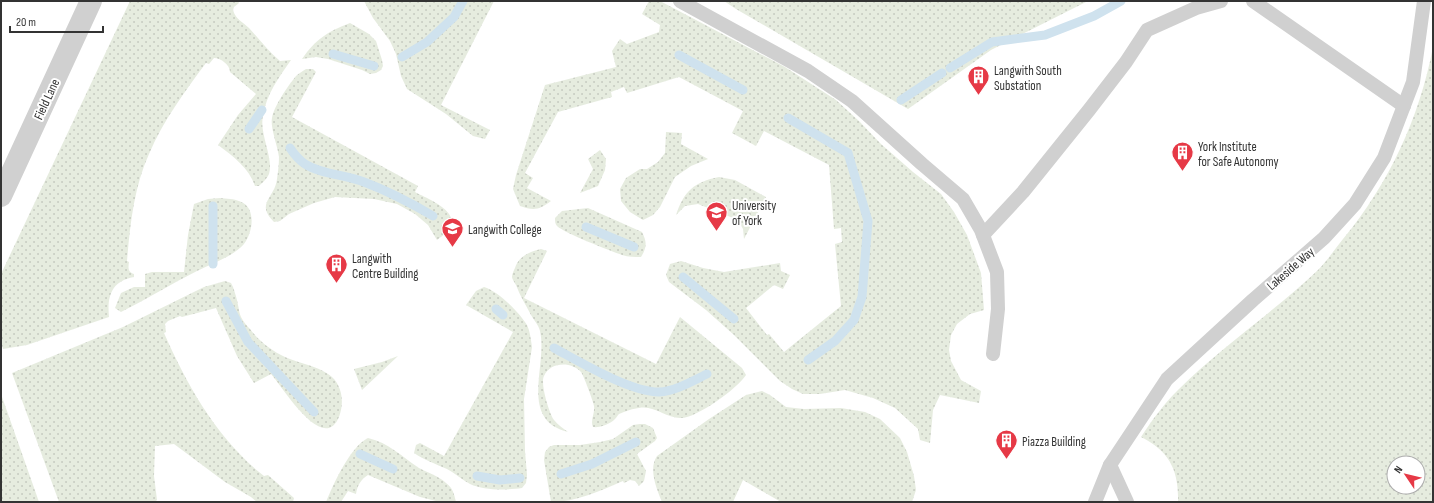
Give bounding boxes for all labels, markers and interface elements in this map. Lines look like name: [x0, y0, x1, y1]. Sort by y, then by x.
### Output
scale bar: [10, 8, 103, 34]
text: 20 m: [16, 15, 36, 30]
place label: Langwith South Substation: [994, 63, 1062, 94]
building icon: Langwith South Substation: [965, 64, 991, 97]
street label: Field Lane: [31, 76, 63, 122]
place label: York Institute for Safe Autonomy: [1198, 139, 1279, 170]
building icon: York Institute for Safe Autonomy: [1170, 140, 1196, 173]
place label: University of York: [732, 198, 776, 229]
school or university icon: University of York: [704, 199, 730, 232]
school or university icon: Langwith College: [439, 216, 465, 249]
place label: Langwith College: [468, 222, 542, 238]
street label: Lakeside Way: [1264, 244, 1318, 294]
place label: Langwith Centre Building: [352, 251, 419, 282]
building icon: Langwith Centre Building: [323, 252, 349, 285]
building icon: Piazza Building: [993, 428, 1019, 461]
place label: Piazza Building: [1022, 434, 1086, 450]
north arrow: [1386, 455, 1426, 495]
text: N: [1391, 463, 1405, 476]

